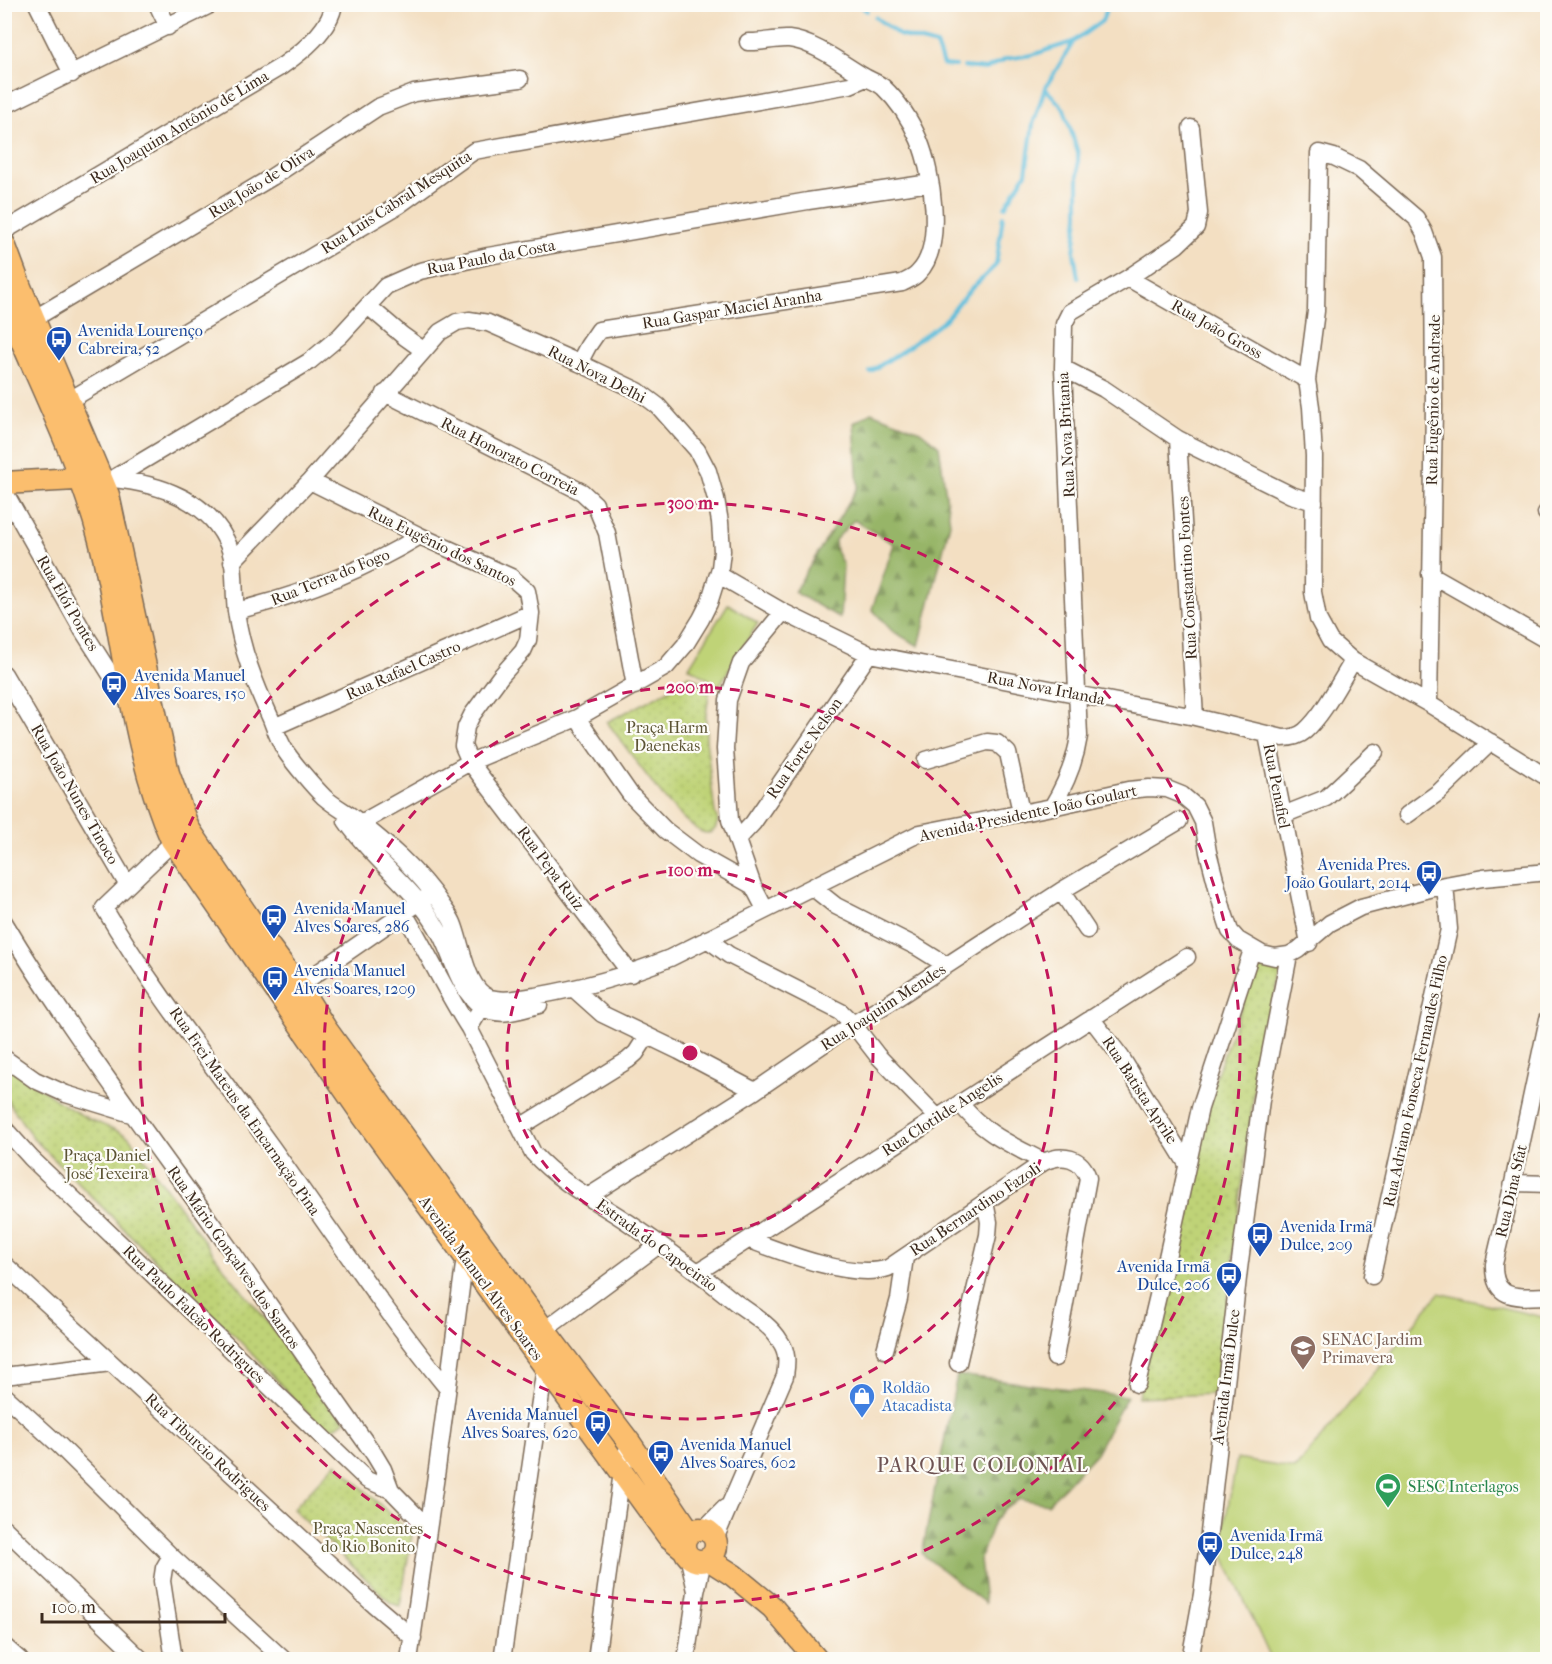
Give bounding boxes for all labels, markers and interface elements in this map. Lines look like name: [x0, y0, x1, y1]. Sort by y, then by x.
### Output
street label: Rua Joaquim Antônio de Lima: [86, 66, 272, 188]
street label: Rua João de Oliva: [205, 142, 318, 222]
street label: Rua Luis Cabral Mesquita: [317, 146, 475, 258]
street label: Rua Paulo da Costa: [425, 235, 557, 279]
street label: Rua Gaspar Maciel Aranha: [641, 285, 824, 333]
street label: Rua João Gross: [1168, 295, 1266, 363]
street label: Rua Eugênio de Andrade: [1422, 314, 1444, 486]
place label: Avenida Lourenço Cabreira, 52: [77, 321, 203, 358]
bus stop icon: Avenida Lourenço Cabreira, 52: [44, 324, 74, 362]
street label: Rua Nova Delhi: [545, 341, 650, 407]
street label: Rua Nova Britania: [1053, 371, 1079, 498]
street label: Rua Honorato Correia: [438, 413, 583, 499]
text: 300 m: [667, 493, 714, 514]
street label: Rua Constantino Fontes: [1173, 496, 1201, 660]
street label: Rua Eugênio dos Santos: [365, 502, 519, 590]
street label: Rua Terra do Fogo: [268, 544, 392, 610]
street label: Rua Elói Pontes: [33, 552, 103, 654]
street label: Rua Rafael Castro: [343, 636, 463, 704]
place label: Avenida Manuel Alves Soares, 150: [133, 666, 246, 703]
street label: Rua Nova Irlanda: [985, 667, 1107, 709]
bus stop icon: Avenida Manuel Alves Soares, 150: [99, 669, 129, 707]
text: 200 m: [666, 677, 715, 698]
street label: Rua Forte Nelson: [762, 693, 846, 802]
park label: Praça Harm Daenekas: [626, 718, 709, 755]
street label: Rua João Nunes Tinoco: [27, 720, 123, 868]
street label: Rua Penafiel: [1259, 742, 1295, 831]
street label: Avenida Presidente João Goulart: [916, 781, 1139, 846]
street label: Rua Pepa Ruiz: [513, 822, 589, 914]
place label: Avenida Pres. João Goulart, 2014: [1284, 855, 1411, 892]
bus stop icon: Avenida Pres. João Goulart, 2014: [1414, 858, 1444, 896]
text: 100 m: [667, 860, 714, 881]
place label: Avenida Manuel Alves Soares, 286: [293, 899, 410, 936]
bus stop icon: Avenida Manuel Alves Soares, 286: [259, 902, 289, 940]
street label: Rua Adriano Fonseca Fernandes Filho: [1379, 953, 1451, 1209]
street label: Rua Joaquim Mendes: [817, 959, 949, 1055]
place label: Avenida Manuel Alves Soares, 1209: [293, 961, 416, 998]
bus stop icon: Avenida Manuel Alves Soares, 1209: [260, 964, 290, 1002]
street label: Rua Frei Mateus da Encarnação Pina: [165, 1003, 325, 1219]
street label: Rua Batista Aprile: [1098, 1033, 1182, 1148]
centre of rings: [680, 1043, 700, 1063]
street label: Rua Clotilde Angelis: [878, 1068, 1006, 1160]
street label: Rua Dina Sfat: [1491, 1142, 1531, 1239]
park label: Praça Daniel José Texeira: [63, 1146, 151, 1183]
street label: Rua Bernardino Fazoli: [906, 1158, 1044, 1260]
street label: Rua Mário Gonçalves dos Santos: [163, 1162, 305, 1352]
street label: Avenida Manuel Alves Soares: [414, 1191, 547, 1364]
street label: Estrada do Capoeirão: [593, 1195, 721, 1295]
place label: Avenida Irmã Dulce, 209: [1279, 1217, 1373, 1254]
bus stop icon: Avenida Irmã Dulce, 209: [1245, 1220, 1275, 1258]
street label: Rua Paulo Falcão Rodrigues: [119, 1241, 269, 1387]
place label: Avenida Irmã Dulce, 206: [1116, 1257, 1211, 1294]
bus stop icon: Avenida Irmã Dulce, 206: [1214, 1260, 1244, 1298]
street label: Avenida Irmã Dulce: [1208, 1308, 1244, 1447]
place label: SENAC Jardim Primavera: [1322, 1330, 1423, 1367]
school or university icon: SENAC Jardim Primavera: [1288, 1333, 1318, 1371]
place label: Roldão Atacadista: [881, 1378, 953, 1415]
shop icon: Roldão Atacadista: [847, 1381, 877, 1419]
street label: Rua Tiburcio Rodrigues: [141, 1389, 275, 1515]
place label: Avenida Manuel Alves Soares, 620: [461, 1405, 579, 1442]
bus stop icon: Avenida Manuel Alves Soares, 620: [583, 1408, 613, 1446]
place label: Avenida Manuel Alves Soares, 602: [679, 1435, 796, 1472]
bus stop icon: Avenida Manuel Alves Soares, 602: [646, 1438, 676, 1476]
district label: PARQUE COLONIAL: [877, 1454, 1089, 1477]
sports icon: SESC Interlagos: [1373, 1471, 1403, 1509]
place label: SESC Interlagos: [1408, 1477, 1519, 1496]
park label: Praça Nascentes do Rio Bonito: [313, 1519, 423, 1556]
place label: Avenida Irmã Dulce, 248: [1229, 1526, 1323, 1563]
bus stop icon: Avenida Irmã Dulce, 248: [1195, 1529, 1225, 1567]
scale bar: [42, 1586, 225, 1624]
text: 100 m: [51, 1597, 96, 1618]

